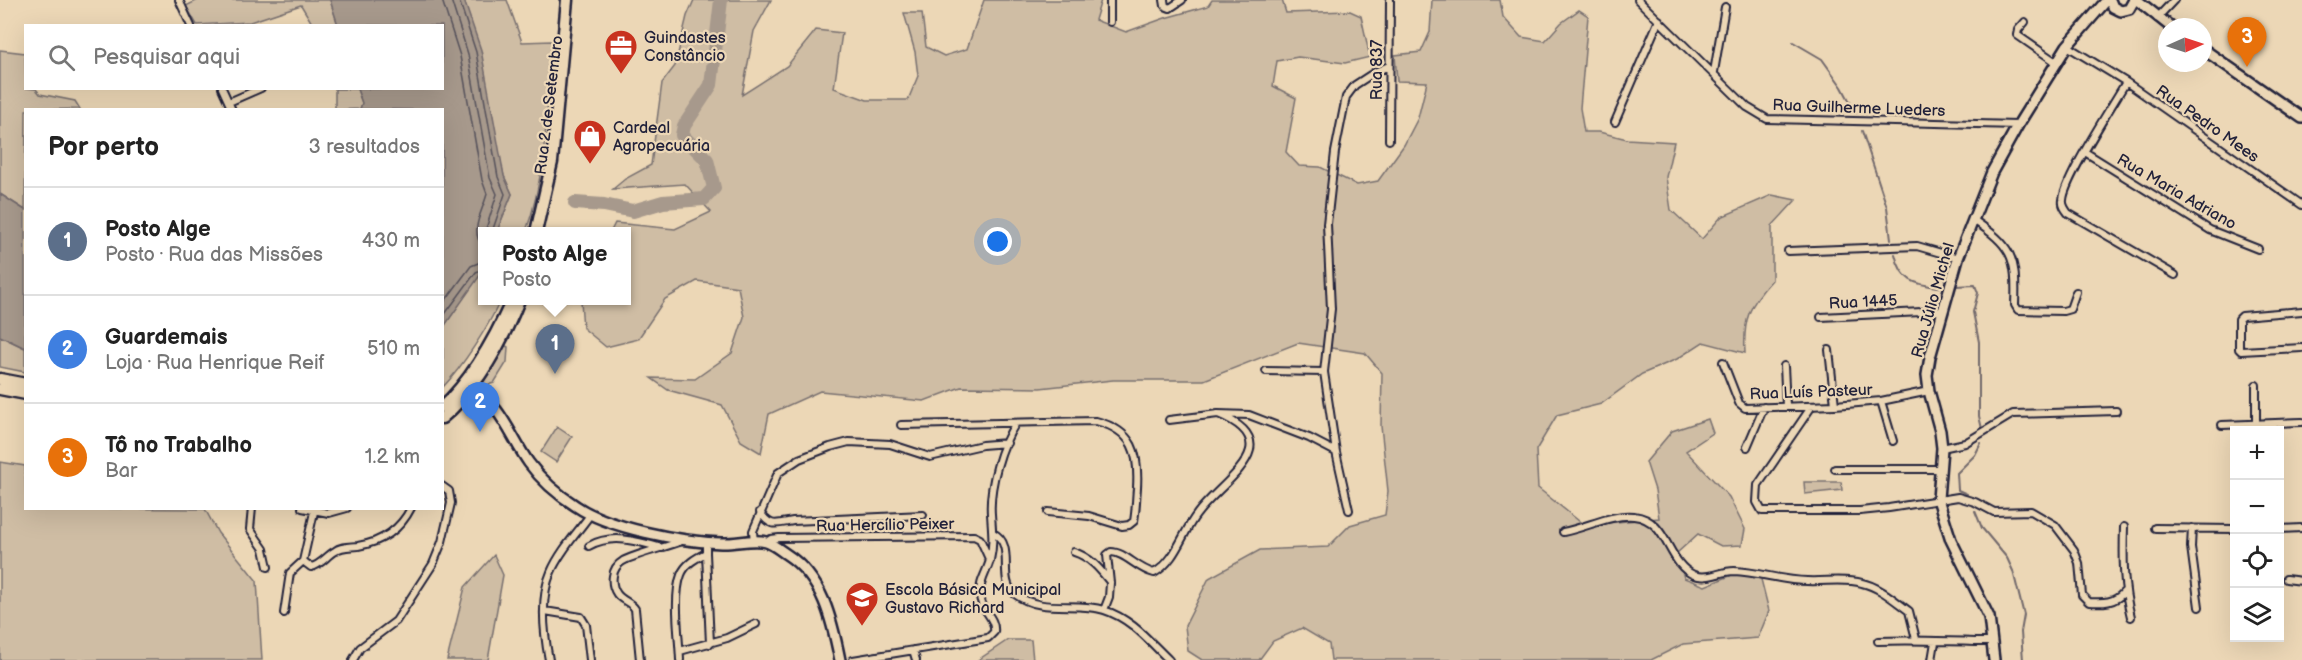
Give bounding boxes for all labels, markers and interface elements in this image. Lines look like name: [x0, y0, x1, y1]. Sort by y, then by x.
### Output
pin: 3: [2228, 17, 2266, 67]
north arrow: [2158, 18, 2212, 72]
search box: [24, 24, 444, 90]
office icon: Guindastes Constâncio: [603, 28, 639, 75]
place label: Guindastes Constâncio: [644, 29, 726, 66]
street label: Rua 2 de Setembro: [532, 34, 567, 176]
street label: Rua 837: [1368, 40, 1387, 100]
icon: search: [45, 41, 78, 74]
text: Pesquisar aqui: [93, 44, 240, 71]
street label: Rua Pedro Mees: [2152, 82, 2262, 167]
street label: Rua Guilherme Lueders: [1772, 96, 1946, 121]
shop icon: Cardeal Agropecuária: [572, 118, 608, 165]
place label: Cardeal Agropecuária: [613, 119, 710, 156]
text: Por perto: [48, 132, 159, 163]
text: 3 resultados: [309, 135, 420, 159]
street label: Rua Maria Adriano: [2113, 150, 2239, 234]
text: Posto Alge: [105, 216, 211, 243]
popup: [478, 227, 631, 305]
your location: [983, 227, 1012, 256]
text: 1: [63, 229, 72, 253]
text: 430 m: [362, 229, 420, 253]
text: Posto Alge: [502, 241, 607, 268]
street label: Rua Júlio Michel: [1908, 241, 1959, 360]
text: Posto · Rua das Missões: [105, 243, 323, 267]
text: Posto: [502, 268, 552, 292]
street label: Rua 1445: [1828, 291, 1898, 314]
text: Guardemais: [105, 324, 228, 351]
pin: 1: [536, 324, 574, 374]
text: 2: [62, 337, 73, 361]
text: 510 m: [367, 337, 420, 361]
text: Loja · Rua Henrique Reif: [105, 351, 325, 375]
street label: Rua Luís Pasteur: [1749, 381, 1873, 404]
pin: 2: [460, 382, 500, 432]
map controls: [2230, 426, 2284, 642]
button: +: [2230, 426, 2284, 480]
text: Tô no Trabalho: [105, 432, 252, 459]
text: 3: [62, 445, 73, 469]
text: 1.2 km: [365, 445, 420, 469]
text: Bar: [105, 459, 137, 483]
button: −: [2230, 480, 2284, 534]
street label: Rua Hercílio Peixer: [816, 515, 955, 536]
button: locate: [2230, 534, 2284, 588]
school or university icon: Escola Básica Municipal Gustavo Richard: [844, 580, 880, 627]
place label: Escola Básica Municipal Gustavo Richard: [885, 581, 1061, 618]
button: layers: [2230, 588, 2284, 642]

